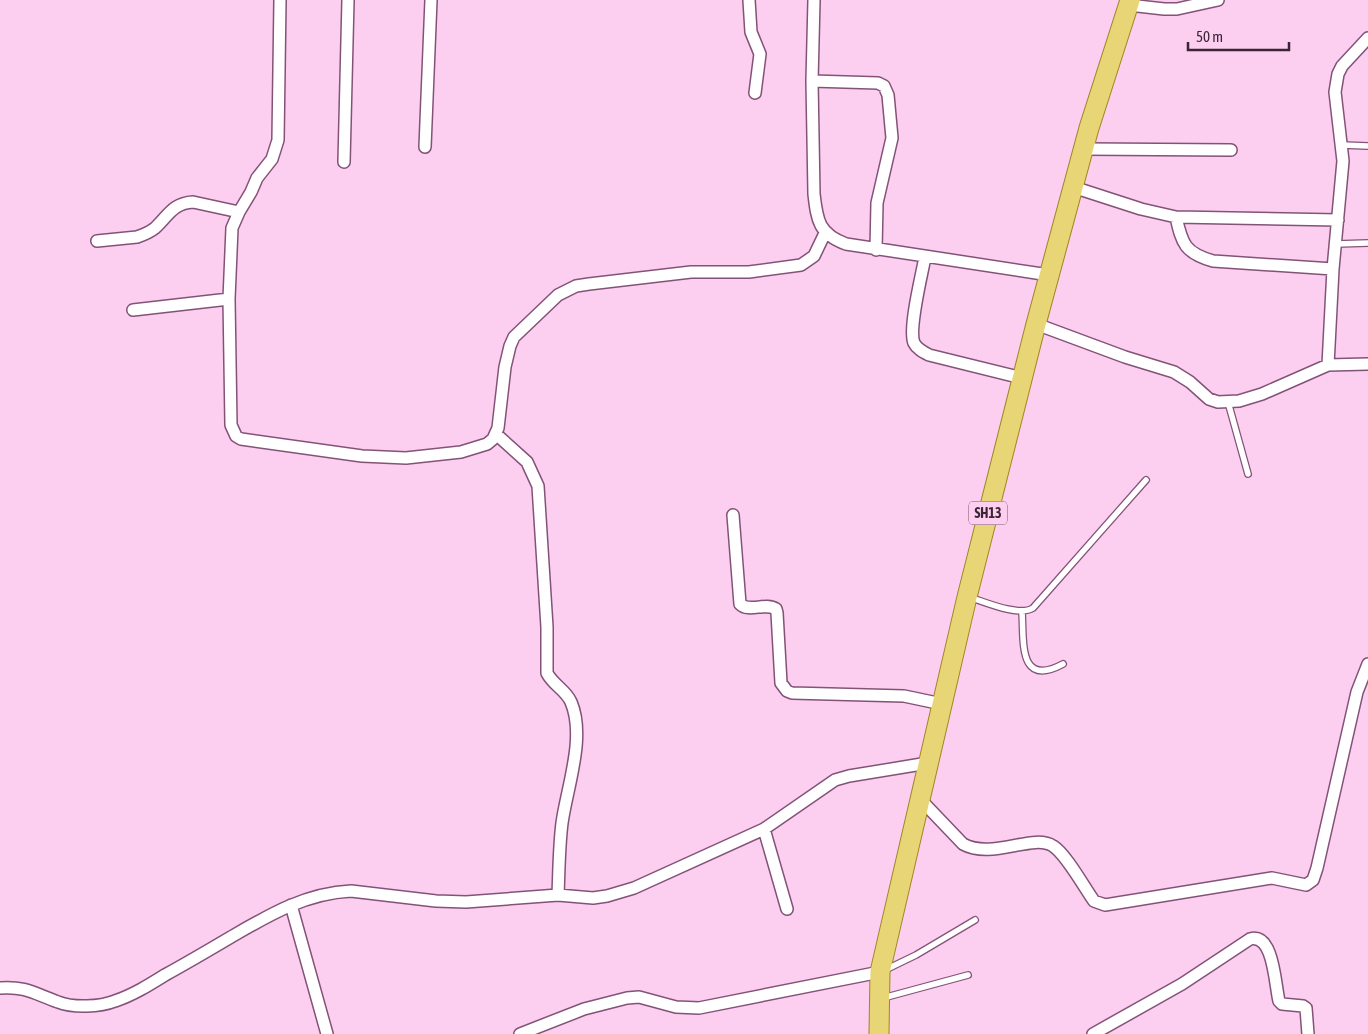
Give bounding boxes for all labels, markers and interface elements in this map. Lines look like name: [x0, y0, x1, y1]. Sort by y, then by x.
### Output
scale bar: [1188, 20, 1289, 52]
text: 50 m: [1196, 28, 1223, 45]
road number: SH13: [969, 502, 1007, 524]

